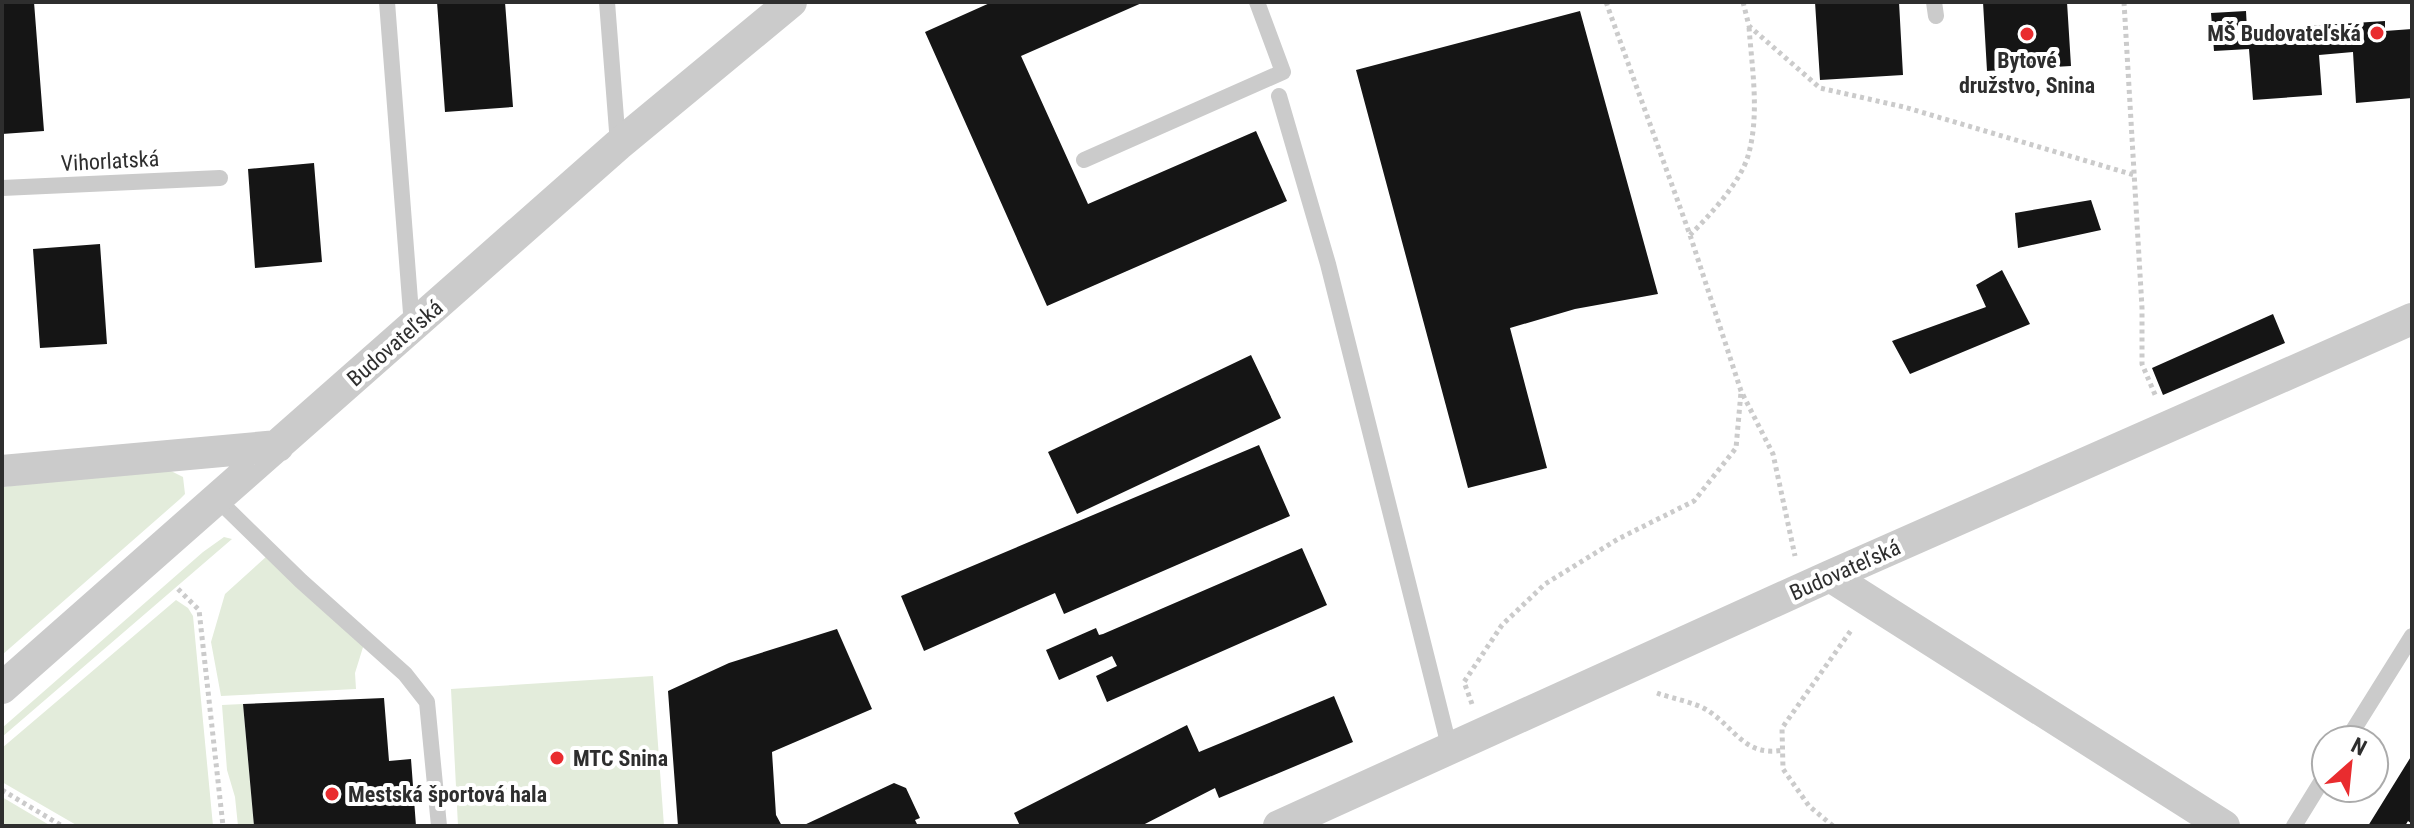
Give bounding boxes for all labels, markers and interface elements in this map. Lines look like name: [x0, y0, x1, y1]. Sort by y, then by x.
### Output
place label: MŠ Budovateľská: [2207, 21, 2361, 46]
marker: MŠ Budovateľská: [2368, 24, 2386, 42]
marker: Bytové družstvo, Snina: [2018, 25, 2036, 43]
place label: Bytové družstvo, Snina: [1959, 48, 2095, 98]
street label: Vihorlatská: [60, 146, 160, 176]
street label: Budovateľská: [342, 295, 448, 391]
street label: Budovateľská: [1786, 535, 1904, 605]
north arrow: [2310, 724, 2390, 804]
text: N: [2347, 732, 2371, 761]
place label: MTC Snina: [573, 746, 668, 771]
marker: MTC Snina: [548, 749, 566, 767]
place label: Mestská športová hala: [348, 782, 547, 807]
marker: Mestská športová hala: [323, 785, 341, 803]

